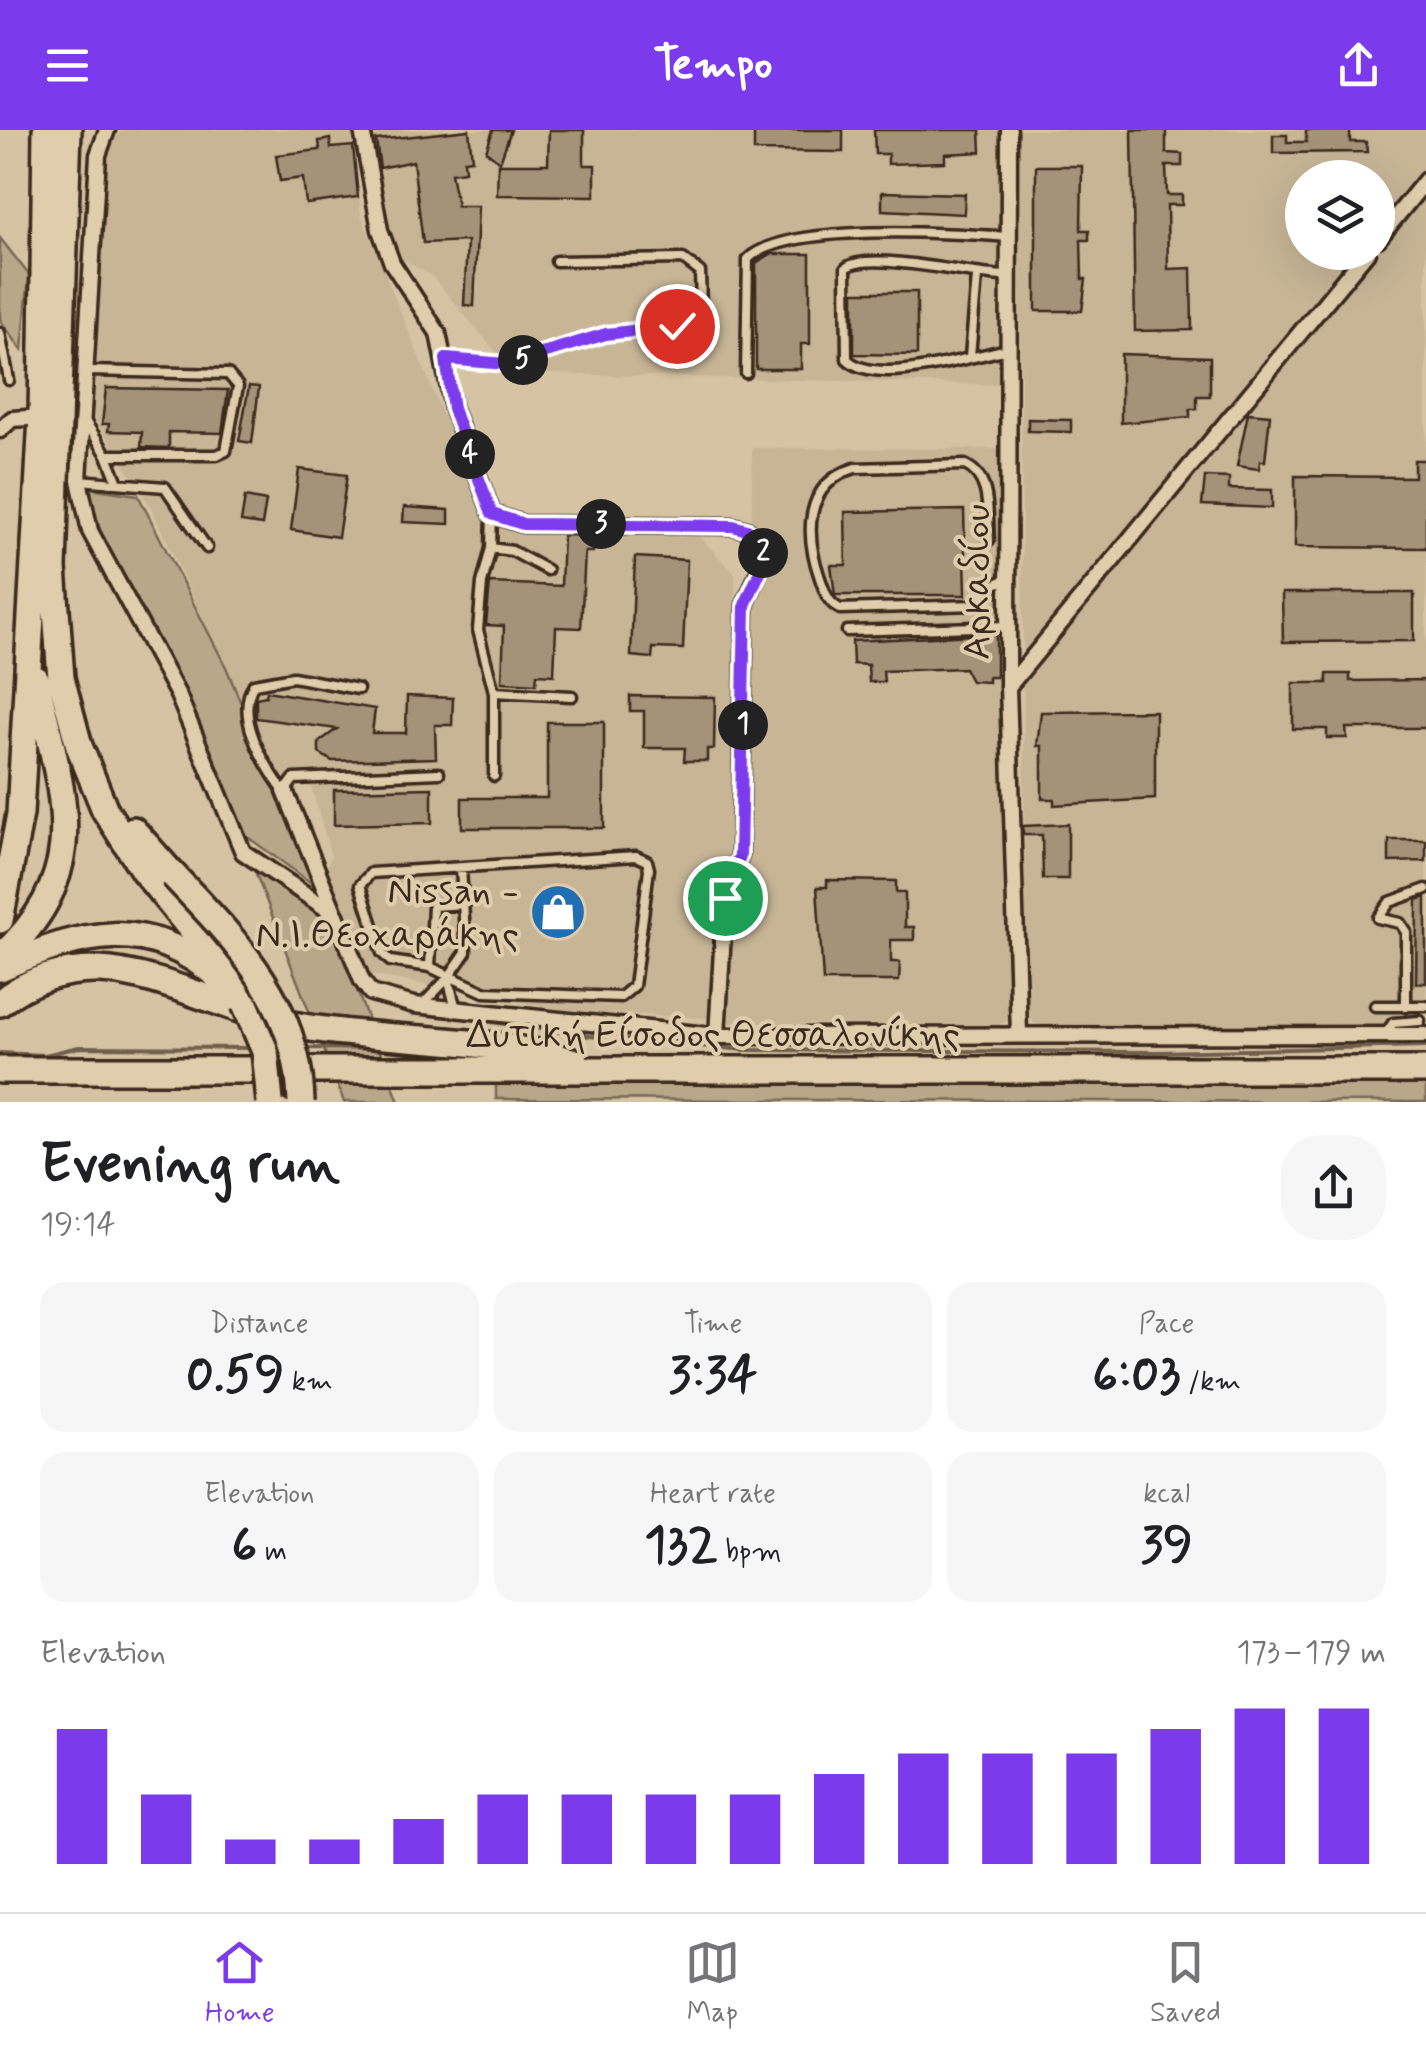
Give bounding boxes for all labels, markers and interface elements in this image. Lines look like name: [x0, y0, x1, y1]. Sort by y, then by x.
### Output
text: Tempo: [653, 36, 773, 95]
icon: menu: [40, 38, 95, 93]
icon: share: [1331, 38, 1386, 93]
map controls: [1285, 160, 1395, 270]
button: layers: [1285, 160, 1395, 270]
pin: [635, 284, 720, 369]
icon: check: [650, 299, 705, 354]
pin: 5: [498, 335, 548, 385]
text: 5: [515, 341, 531, 378]
pin: 4: [445, 429, 495, 479]
text: 4: [462, 435, 478, 472]
pin: 3: [576, 499, 626, 549]
street label: Αρκαδίου: [954, 504, 1003, 660]
text: 3: [595, 505, 607, 542]
pin: 2: [738, 528, 788, 578]
text: 2: [756, 534, 770, 571]
pin: 1: [718, 700, 768, 750]
text: 1: [737, 706, 749, 743]
pin: [683, 856, 768, 941]
place label: Nissan - Ν.Ι.Θεοχαράκης: [256, 868, 519, 961]
icon: arrive: [698, 871, 753, 926]
shop icon: Nissan - Ν.Ι.Θεοχαράκης: [528, 882, 588, 942]
street label: Δυτική Είσοδος Θεσσαλονίκης: [466, 1012, 960, 1061]
text: Evening run: [40, 1130, 340, 1202]
button: share: [1281, 1135, 1386, 1240]
text: 19:14: [40, 1204, 116, 1246]
text: Distance: [210, 1306, 309, 1343]
text: Time: [684, 1306, 742, 1343]
text: Pace: [1139, 1306, 1195, 1343]
text: 0.59: [186, 1343, 284, 1409]
text: 3:34: [669, 1343, 757, 1409]
text: 6:03: [1092, 1343, 1180, 1409]
text: km: [284, 1364, 333, 1401]
text: /km: [1180, 1364, 1241, 1401]
text: Elevation: [204, 1476, 314, 1513]
text: Heart rate: [650, 1476, 776, 1513]
text: kcal: [1143, 1476, 1190, 1513]
text: 6: [232, 1513, 257, 1579]
text: 132: [644, 1513, 718, 1579]
text: 39: [1140, 1513, 1193, 1579]
text: m: [257, 1534, 287, 1571]
text: bpm: [718, 1534, 782, 1571]
text: Elevation: [40, 1632, 166, 1674]
text: 173–179 m: [1237, 1632, 1386, 1674]
tab: Home: [205, 1935, 275, 2032]
tab: Map: [685, 1935, 740, 2032]
tab: Saved: [1150, 1935, 1221, 2032]

